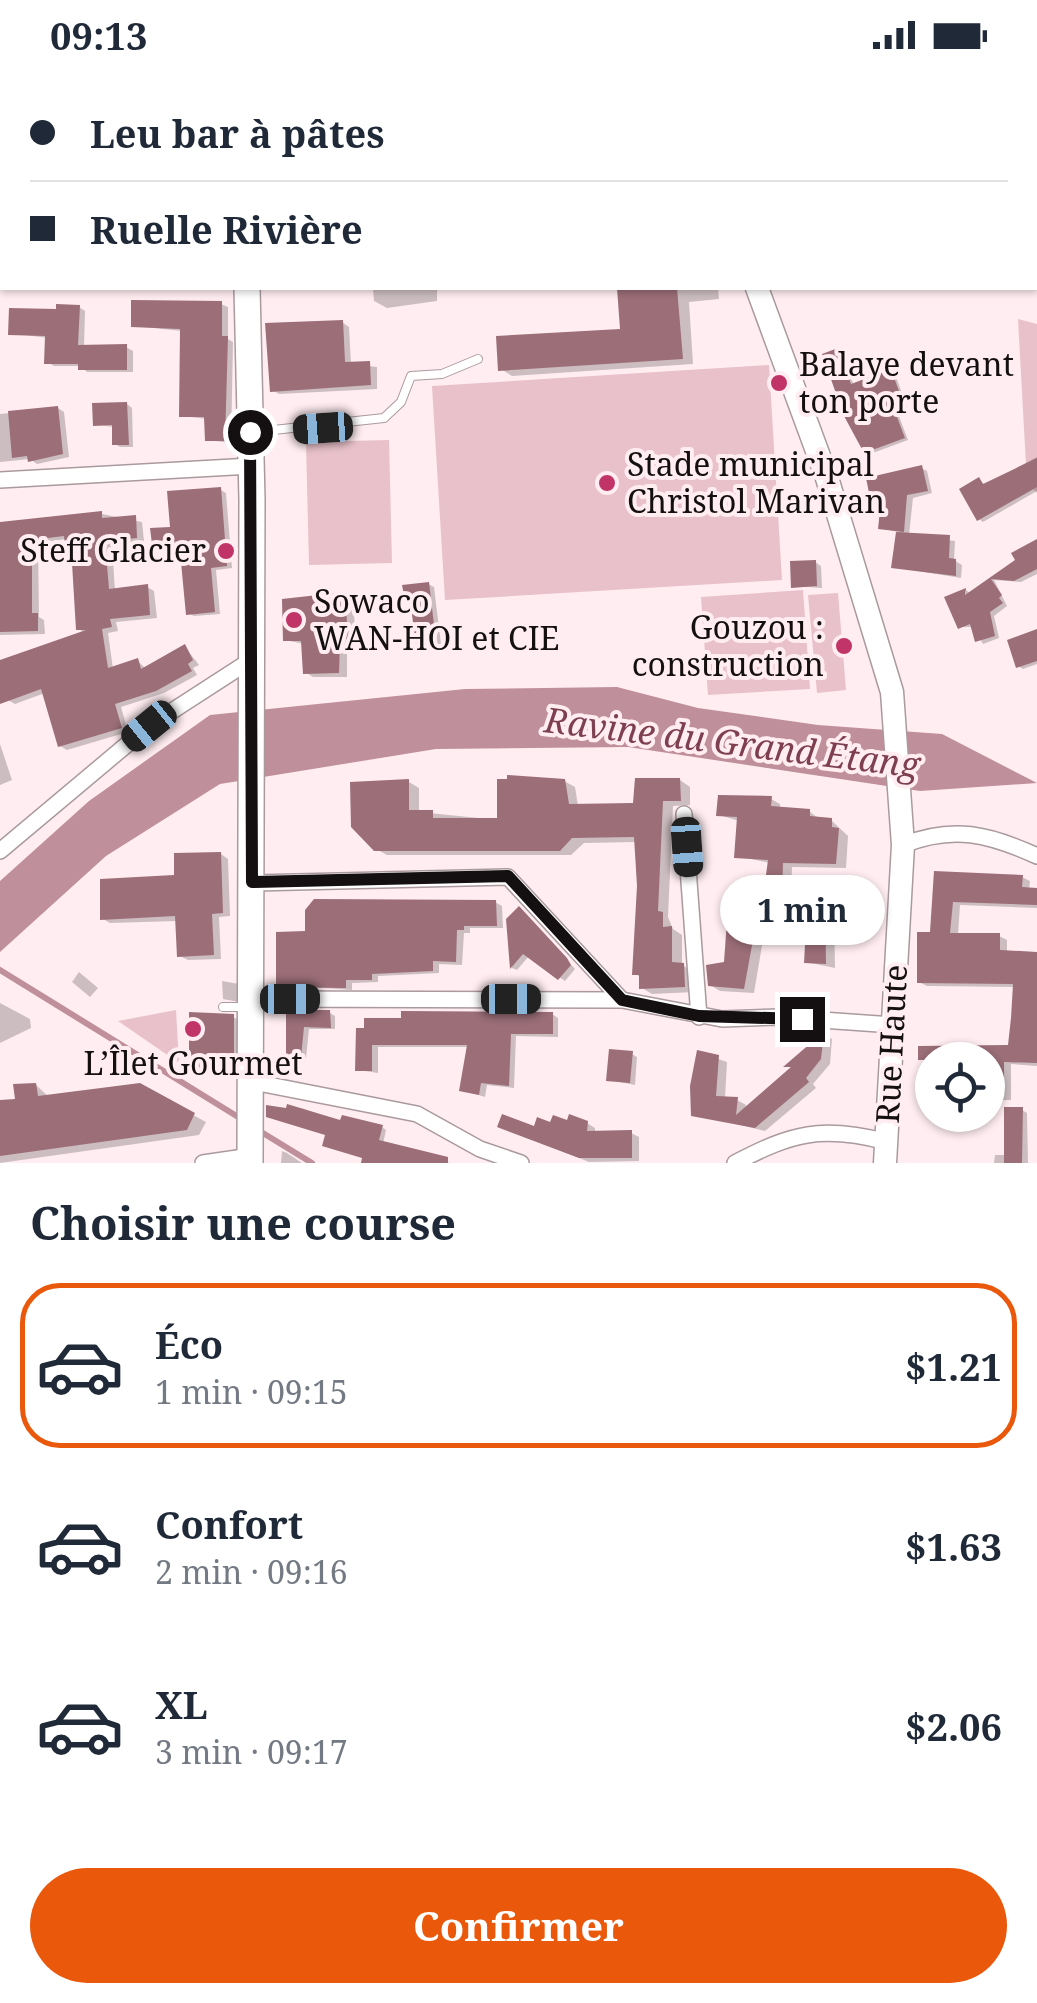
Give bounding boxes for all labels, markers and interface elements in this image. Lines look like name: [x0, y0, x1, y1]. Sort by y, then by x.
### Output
text: 09:13: [50, 9, 147, 61]
text: Leu bar à pâtes: [90, 107, 384, 159]
text: Ruelle Rivière: [90, 203, 363, 255]
place label: Balaye devant ton porte: [799, 342, 1014, 422]
marker: Balaye devant ton porte: [768, 372, 790, 394]
route start: [228, 410, 273, 455]
car: [292, 411, 354, 445]
place label: Stade municipal Christol Marivan: [627, 442, 885, 522]
marker: Stade municipal Christol Marivan: [596, 472, 618, 494]
place label: Steff Glacier: [20, 528, 206, 571]
marker: Steff Glacier: [215, 540, 237, 562]
place label: Sowaco WAN-HOI et CIE: [314, 579, 559, 659]
place label: Gouzou : construction: [632, 605, 824, 685]
marker: Sowaco WAN-HOI et CIE: [283, 609, 305, 631]
marker: Gouzou : construction: [833, 635, 855, 657]
car: [116, 695, 182, 757]
water label: Ravine du Grand Étang: [541, 695, 924, 788]
car: [670, 816, 704, 878]
callout: 1 min: [720, 874, 884, 944]
text: 1 min: [757, 888, 848, 931]
street label: Rue Haute: [865, 963, 916, 1124]
car: [260, 984, 320, 1014]
car: [481, 984, 541, 1014]
route end: [780, 997, 825, 1042]
marker: L’Îlet Gourmet: [182, 1018, 204, 1040]
place label: L’Îlet Gourmet: [83, 1041, 303, 1084]
map controls: [915, 1042, 1005, 1132]
button: locate: [915, 1042, 1005, 1132]
text: Choisir une course: [30, 1192, 456, 1253]
text: Éco: [155, 1318, 223, 1370]
icon: car: [35, 1321, 125, 1411]
text: $1.21: [905, 1340, 1002, 1392]
text: 1 min · 09:15: [155, 1370, 348, 1413]
text: Confort: [155, 1498, 303, 1550]
icon: car: [35, 1501, 125, 1591]
text: $1.63: [905, 1520, 1002, 1572]
text: 2 min · 09:16: [155, 1550, 348, 1593]
text: XL: [155, 1678, 208, 1730]
icon: car: [35, 1681, 125, 1771]
text: $2.06: [905, 1700, 1002, 1752]
text: 3 min · 09:17: [155, 1730, 348, 1773]
button: Confirmer: [30, 1868, 1007, 1983]

